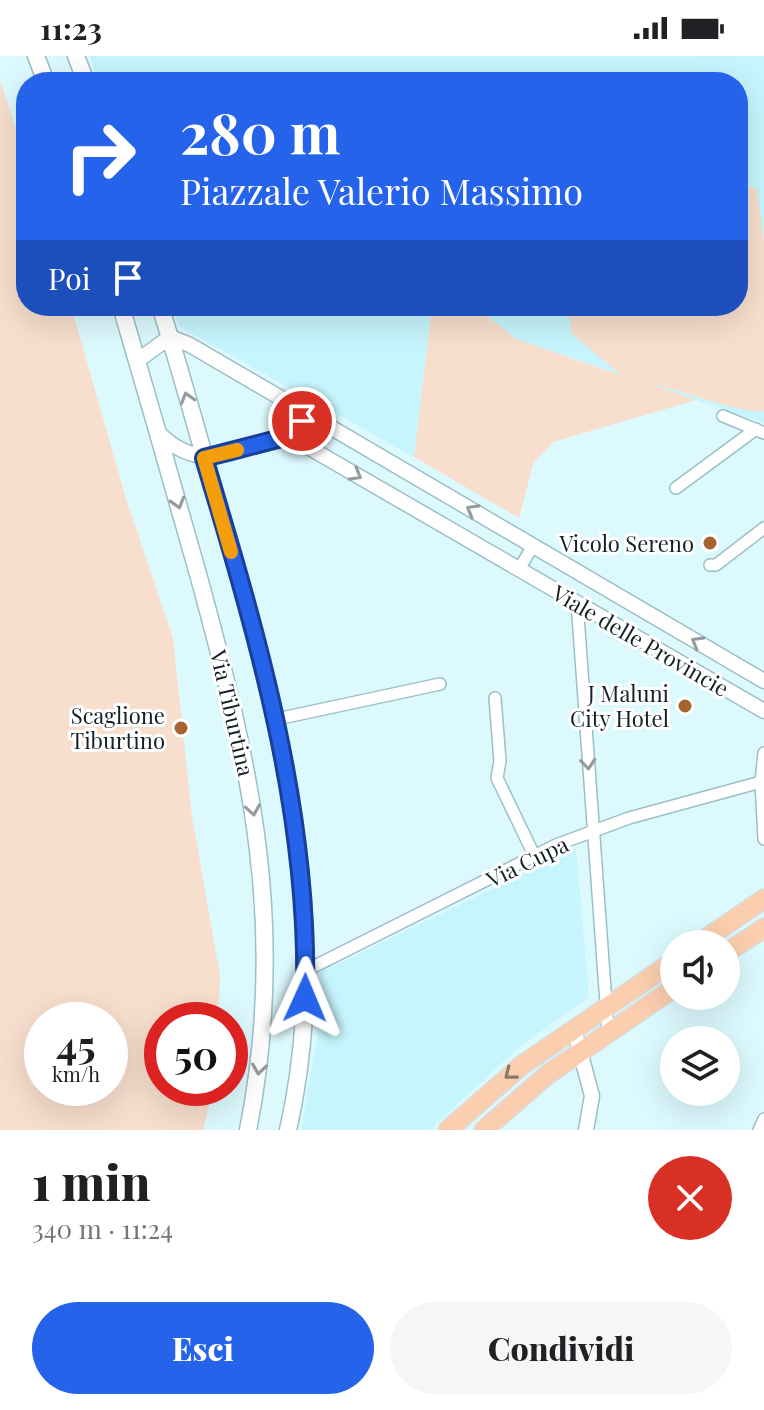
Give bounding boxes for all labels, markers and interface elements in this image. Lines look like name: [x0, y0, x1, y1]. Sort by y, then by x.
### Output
text: 11:23: [40, 8, 102, 48]
text: 280 m: [180, 94, 341, 169]
icon: right: [48, 104, 152, 208]
text: Piazzale Valerio Massimo: [180, 166, 583, 214]
icon: arrive: [106, 256, 150, 300]
text: Poi: [48, 258, 90, 298]
pin: [268, 387, 336, 455]
one-way arrow: [180, 391, 196, 405]
icon: arrive: [280, 399, 324, 443]
one-way arrow: [347, 465, 362, 481]
one-way arrow: [169, 496, 185, 510]
one-way arrow: [466, 504, 481, 520]
place label: Vicolo Sereno: [558, 528, 694, 558]
marker: Vicolo Sereno: [701, 534, 719, 552]
street label: Viale delle Provincie: [546, 577, 735, 703]
one-way arrow: [691, 636, 705, 652]
street label: Via Tiburtina: [204, 646, 262, 779]
place label: J Maluni City Hotel: [570, 678, 669, 733]
marker: J Maluni City Hotel: [676, 697, 694, 715]
place label: Scaglione Tiburtino: [71, 700, 165, 755]
marker: Scaglione Tiburtino: [172, 719, 190, 737]
one-way arrow: [579, 758, 596, 771]
one-way arrow: [244, 803, 261, 817]
street label: Via Cupa: [480, 828, 573, 894]
map controls: [660, 930, 740, 1106]
button: sound: [660, 930, 740, 1010]
position arrow: [263, 956, 347, 1040]
speed limit sign: 50: [144, 1002, 248, 1106]
text: 45: [56, 1017, 96, 1070]
button: layers: [660, 1026, 740, 1106]
text: km/h: [52, 1060, 100, 1087]
one-way arrow: [251, 1062, 268, 1076]
one-way arrow: [504, 1065, 519, 1079]
text: 1 min: [32, 1149, 150, 1213]
button: close: [648, 1156, 732, 1240]
text: 340 m · 11:24: [32, 1211, 173, 1246]
button: Esci: [32, 1302, 374, 1394]
button: Condividi: [390, 1302, 732, 1394]

